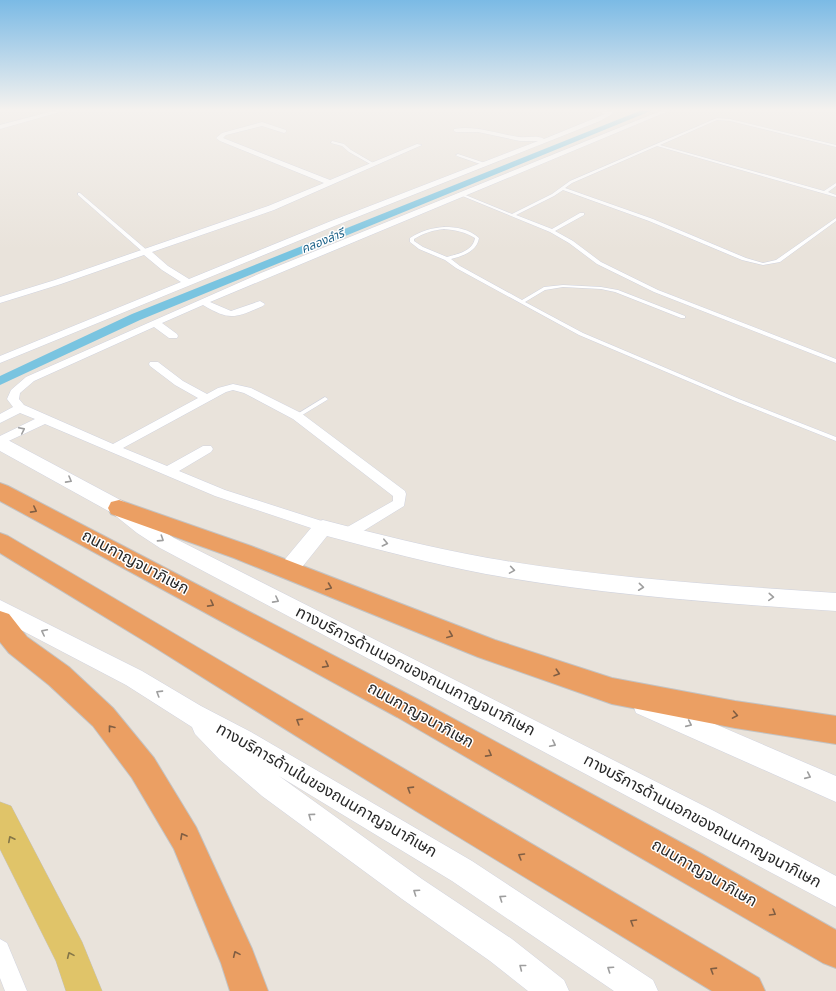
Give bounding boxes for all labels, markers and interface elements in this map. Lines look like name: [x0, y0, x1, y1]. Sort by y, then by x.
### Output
water label: คลองลำรี: [299, 225, 349, 258]
one-way arrow: [18, 427, 26, 435]
one-way arrow: [65, 476, 72, 483]
one-way arrow: [30, 505, 38, 512]
street label: ถนนกาญจนาภิเษก: [78, 526, 192, 600]
one-way arrow: [157, 535, 164, 542]
one-way arrow: [382, 538, 388, 546]
one-way arrow: [509, 565, 515, 574]
one-way arrow: [326, 582, 333, 590]
one-way arrow: [638, 582, 644, 591]
one-way arrow: [768, 593, 774, 602]
one-way arrow: [272, 596, 279, 603]
one-way arrow: [207, 599, 214, 607]
street label: ทางบริการด้านนอกของถนนกาญจนาภิเษก: [292, 603, 538, 741]
one-way arrow: [41, 629, 49, 637]
one-way arrow: [445, 630, 453, 638]
one-way arrow: [321, 660, 329, 668]
one-way arrow: [553, 668, 560, 677]
street label: ถนนกาญจนาภิเษก: [363, 679, 477, 753]
one-way arrow: [156, 691, 163, 698]
one-way arrow: [732, 710, 738, 719]
one-way arrow: [296, 718, 303, 726]
street label: ทางบริการด้านในของถนนกาญจนาภิเษก: [212, 719, 440, 863]
one-way arrow: [685, 719, 692, 727]
one-way arrow: [109, 725, 116, 732]
one-way arrow: [549, 739, 557, 747]
one-way arrow: [485, 749, 492, 756]
street label: ทางบริการด้านนอกของถนนกาญจนาภิเษก: [580, 751, 824, 893]
one-way arrow: [803, 771, 811, 779]
one-way arrow: [407, 787, 414, 794]
one-way arrow: [308, 814, 315, 821]
one-way arrow: [181, 833, 188, 840]
one-way arrow: [8, 835, 16, 843]
street label: ถนนกาญจนาภิเษก: [648, 836, 760, 912]
one-way arrow: [518, 853, 525, 860]
one-way arrow: [413, 889, 420, 897]
one-way arrow: [499, 895, 506, 902]
one-way arrow: [768, 909, 776, 916]
one-way arrow: [630, 919, 637, 926]
one-way arrow: [66, 951, 74, 958]
one-way arrow: [233, 951, 241, 959]
one-way arrow: [520, 964, 527, 971]
one-way arrow: [607, 967, 614, 974]
one-way arrow: [710, 968, 717, 975]

